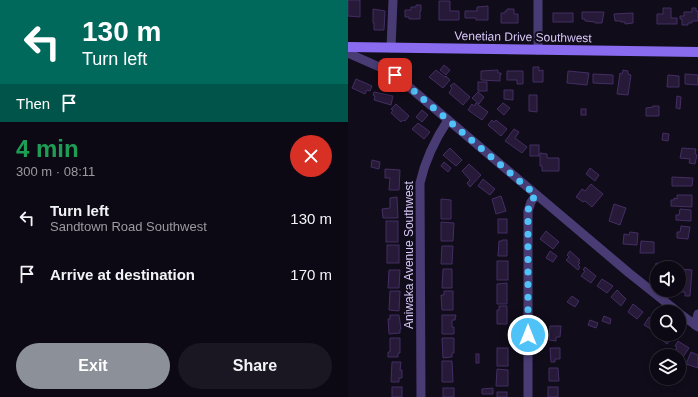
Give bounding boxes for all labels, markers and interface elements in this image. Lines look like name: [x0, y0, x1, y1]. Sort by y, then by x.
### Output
icon: left: [16, 16, 68, 68]
text: 130 m: [82, 16, 161, 47]
street label: Venetian Drive Southwest: [454, 29, 592, 45]
text: Turn left: [82, 49, 147, 69]
pin: [378, 58, 412, 92]
icon: arrive: [384, 64, 406, 86]
icon: arrive: [58, 92, 80, 114]
text: Then: [16, 95, 50, 112]
text: 4 min: [16, 135, 79, 162]
button: close: [290, 135, 332, 177]
text: 300 m · 08:11: [16, 164, 95, 179]
street label: Aniwaka Avenue Southwest: [402, 180, 416, 329]
text: Turn left: [50, 202, 109, 219]
icon: left: [16, 207, 38, 229]
text: 130 m: [290, 210, 332, 227]
text: Sandtown Road Southwest: [50, 219, 207, 234]
map controls: [650, 261, 686, 385]
button: sound: [650, 261, 686, 297]
icon: arrive: [16, 263, 38, 285]
text: Arrive at destination: [50, 266, 195, 283]
text: 170 m: [290, 266, 332, 283]
button: search: [650, 305, 686, 341]
position arrow: [507, 314, 549, 356]
button: Exit: [16, 343, 170, 389]
button: Share: [178, 343, 332, 389]
button: layers: [650, 349, 686, 385]

